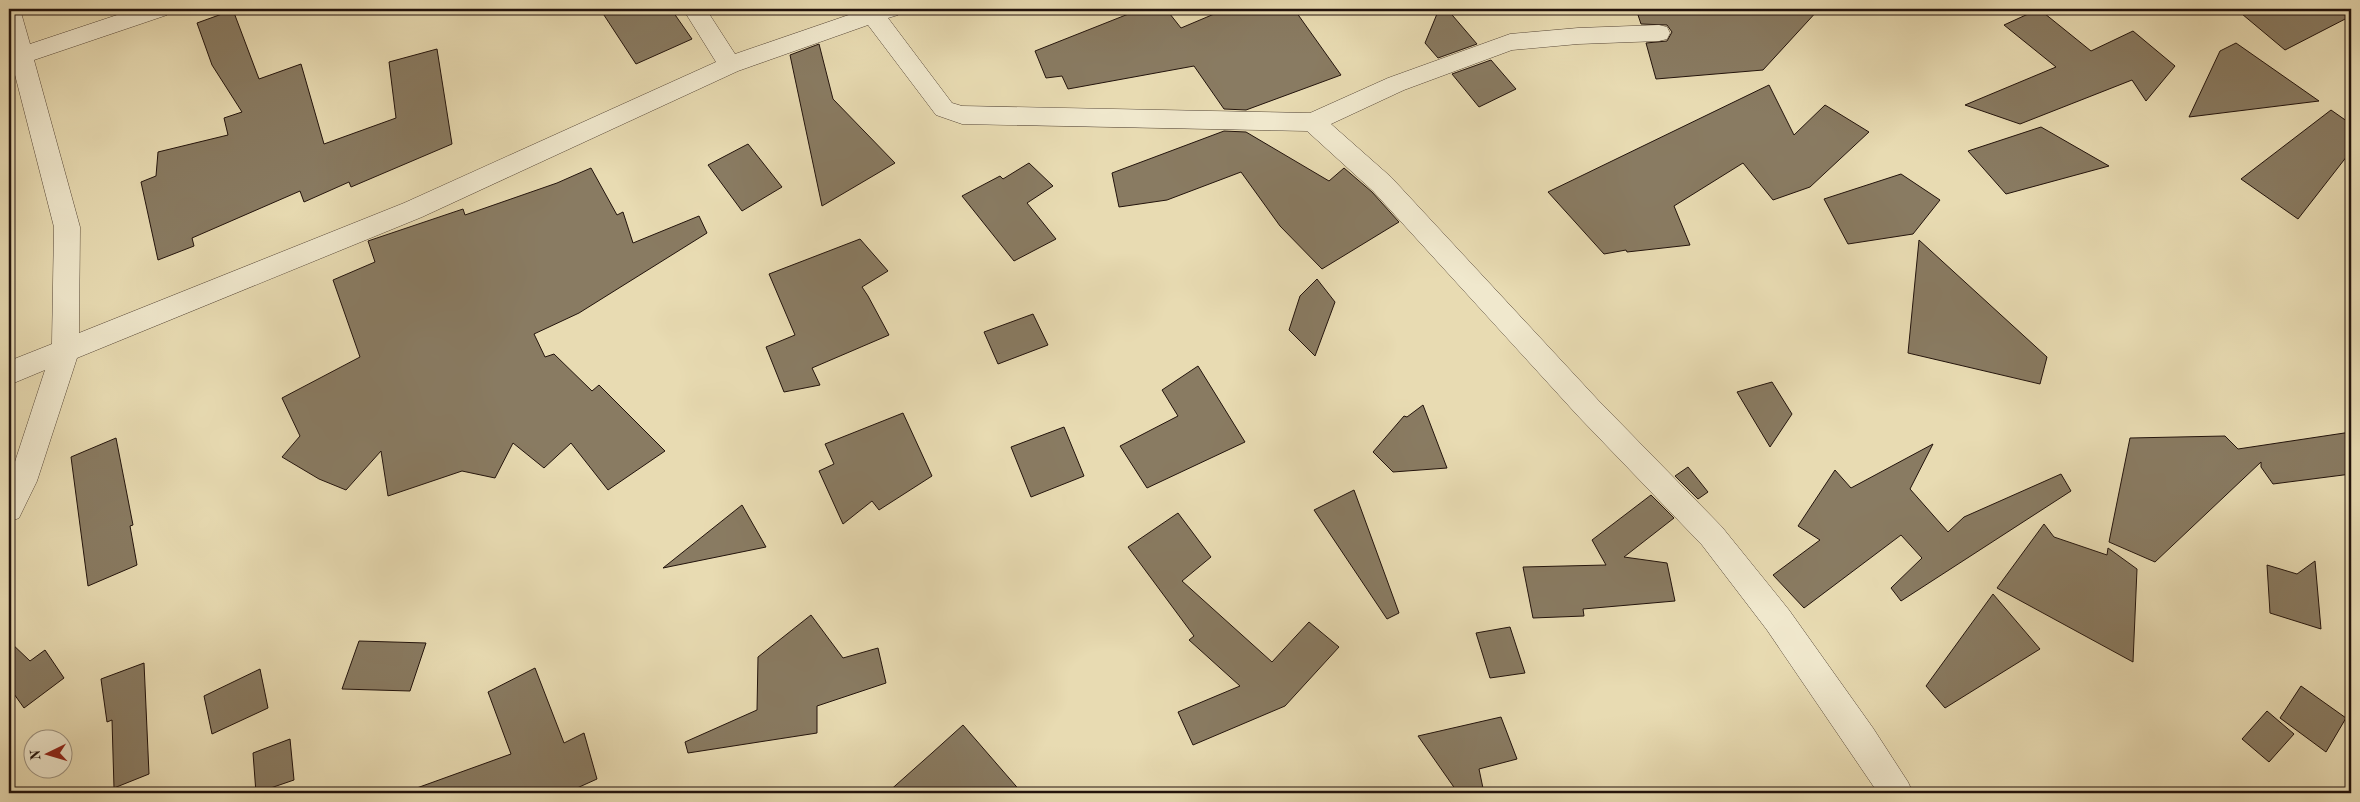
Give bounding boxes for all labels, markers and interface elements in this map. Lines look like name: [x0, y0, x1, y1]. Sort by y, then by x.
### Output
north arrow: [22, 730, 72, 780]
text: N: [29, 749, 43, 761]

